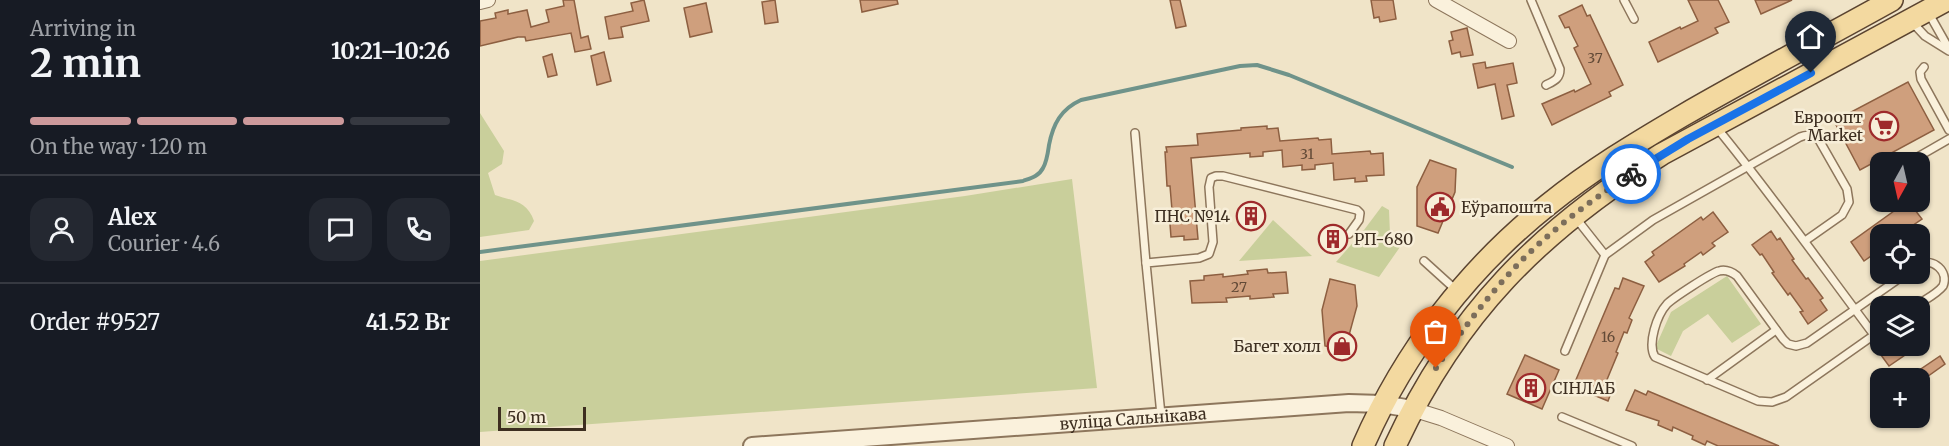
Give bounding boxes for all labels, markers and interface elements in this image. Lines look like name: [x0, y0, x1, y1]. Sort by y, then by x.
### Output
pin: [1785, 11, 1836, 73]
text: Arriving in: [30, 16, 136, 41]
icon: home: [1794, 20, 1827, 53]
text: 10:21–10:26: [331, 37, 450, 65]
text: 2 min: [30, 39, 141, 88]
house number: 37: [1587, 49, 1603, 67]
place label: Евроопт Market: [1794, 107, 1864, 145]
supermarket icon: Евроопт Market: [1868, 110, 1900, 142]
text: On the way · 120 m: [30, 134, 207, 159]
courier: [1601, 144, 1661, 204]
house number: 31: [1300, 145, 1314, 163]
north arrow: [1870, 152, 1930, 212]
map controls: [1870, 152, 1930, 428]
icon: bike: [1615, 158, 1648, 191]
public building icon: Еўрапошта: [1424, 191, 1456, 223]
place label: Еўрапошта: [1461, 197, 1552, 217]
button: person: [30, 198, 93, 261]
button: chat: [309, 198, 372, 261]
button: phone: [387, 198, 450, 261]
building icon: ПНС №14: [1235, 200, 1267, 232]
text: Alex: [108, 203, 157, 231]
place label: ПНС №14: [1154, 206, 1230, 226]
building icon: РП-680: [1317, 223, 1349, 255]
button: locate: [1870, 224, 1930, 284]
place label: РП-680: [1354, 229, 1413, 249]
text: Courier · 4.6: [108, 231, 220, 256]
house number: 27: [1231, 278, 1247, 296]
button: layers: [1870, 296, 1930, 356]
pin: [1410, 306, 1461, 368]
text: Order #9527: [30, 308, 160, 336]
text: 41.52 Br: [365, 308, 450, 336]
icon: bag: [1419, 315, 1452, 348]
house number: 16: [1601, 328, 1615, 346]
shop icon: Багет холл: [1326, 330, 1358, 362]
place label: Багет холл: [1233, 336, 1321, 356]
button: +: [1870, 368, 1930, 428]
building icon: СІНЛАБ: [1515, 372, 1547, 404]
place label: СІНЛАБ: [1552, 378, 1615, 398]
street label: вуліца Сальнікава: [1059, 403, 1208, 434]
scale bar: [498, 404, 586, 432]
text: 50 m: [507, 407, 546, 427]

